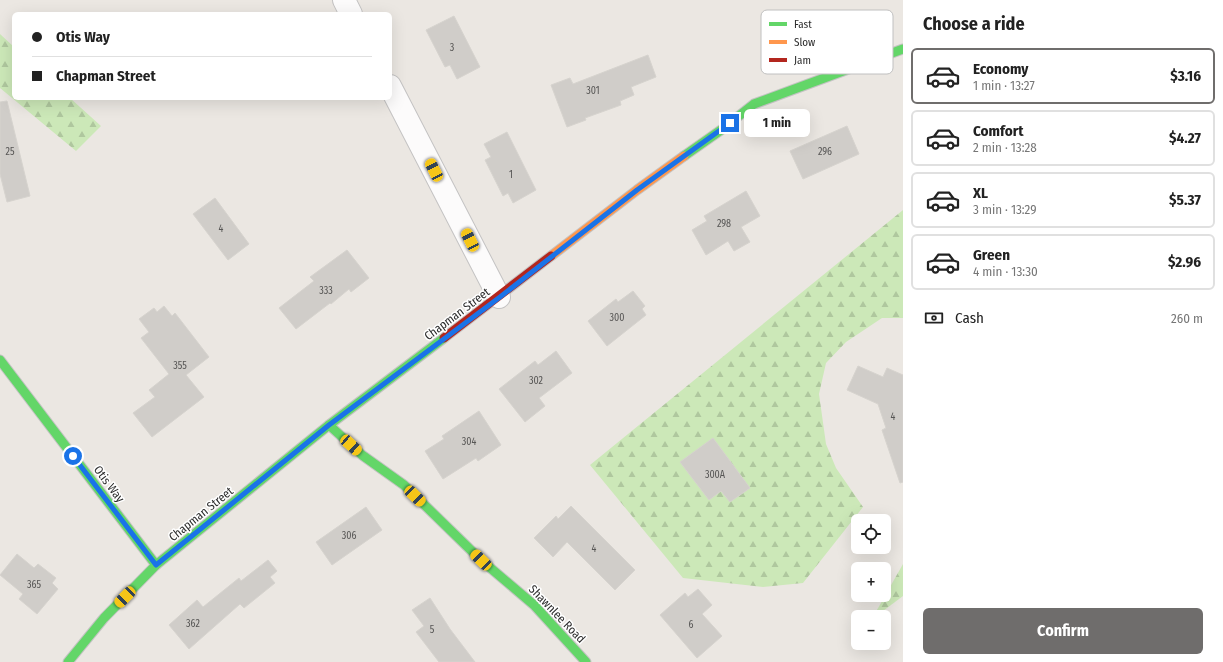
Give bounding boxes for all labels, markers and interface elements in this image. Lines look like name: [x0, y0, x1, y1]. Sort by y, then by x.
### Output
legend: [761, 10, 893, 74]
text: Choose a ride: [923, 13, 1025, 35]
text: Fast: [794, 18, 812, 31]
text: Otis Way: [56, 28, 110, 46]
text: Slow: [794, 36, 815, 49]
house number: 3: [450, 42, 455, 54]
text: Jam: [794, 54, 811, 67]
icon: car: [925, 58, 961, 94]
text: Economy: [973, 60, 1028, 78]
text: Chapman Street: [56, 67, 156, 85]
text: $3.16: [1170, 67, 1201, 85]
text: 1 min · 13:27: [973, 78, 1035, 93]
house number: 301: [586, 85, 600, 97]
callout: 1 min: [744, 109, 810, 137]
route end: [721, 114, 739, 132]
text: 1 min: [763, 115, 791, 130]
icon: car: [925, 120, 961, 156]
text: Comfort: [973, 122, 1024, 140]
text: $4.27: [1169, 129, 1201, 147]
text: 2 min · 13:28: [973, 140, 1037, 155]
house number: 25: [6, 146, 15, 158]
house number: 296: [818, 146, 832, 158]
car: [423, 157, 445, 183]
house number: 1: [509, 169, 513, 181]
icon: car: [925, 182, 961, 218]
text: XL: [973, 184, 988, 202]
text: $5.37: [1169, 191, 1201, 209]
text: 3 min · 13:29: [973, 202, 1037, 217]
house number: 298: [717, 218, 731, 230]
house number: 4: [219, 223, 224, 235]
car: [459, 227, 481, 253]
icon: car: [925, 244, 961, 280]
text: Green: [973, 246, 1010, 264]
text: $2.96: [1168, 253, 1201, 271]
text: 4 min · 13:30: [973, 264, 1038, 279]
house number: 333: [319, 285, 333, 297]
street label: Chapman Street: [422, 285, 493, 343]
icon: cash: [923, 307, 945, 329]
text: Cash: [955, 309, 984, 327]
text: 260 m: [1171, 311, 1203, 326]
house number: 300: [610, 312, 624, 324]
house number: 355: [173, 360, 187, 372]
house number: 302: [529, 375, 544, 387]
house number: 4: [891, 411, 896, 423]
car: [338, 433, 364, 457]
house number: 304: [462, 436, 476, 448]
route start: [64, 447, 82, 465]
street label: Otis Way: [91, 463, 128, 506]
house number: 300A: [705, 469, 726, 481]
car: [402, 483, 428, 509]
street label: Chapman Street: [166, 484, 236, 544]
map controls: [851, 514, 891, 650]
button: locate: [851, 514, 891, 554]
house number: 306: [342, 530, 356, 542]
house number: 4: [592, 543, 597, 555]
car: [468, 547, 494, 573]
button: +: [851, 562, 891, 602]
house number: 365: [27, 579, 41, 591]
street label: Shawnlee Road: [526, 582, 588, 646]
car: [112, 584, 138, 610]
button: Confirm: [923, 608, 1203, 654]
button: −: [851, 610, 891, 650]
house number: 362: [186, 618, 200, 630]
house number: 6: [689, 619, 694, 631]
house number: 5: [430, 624, 435, 636]

